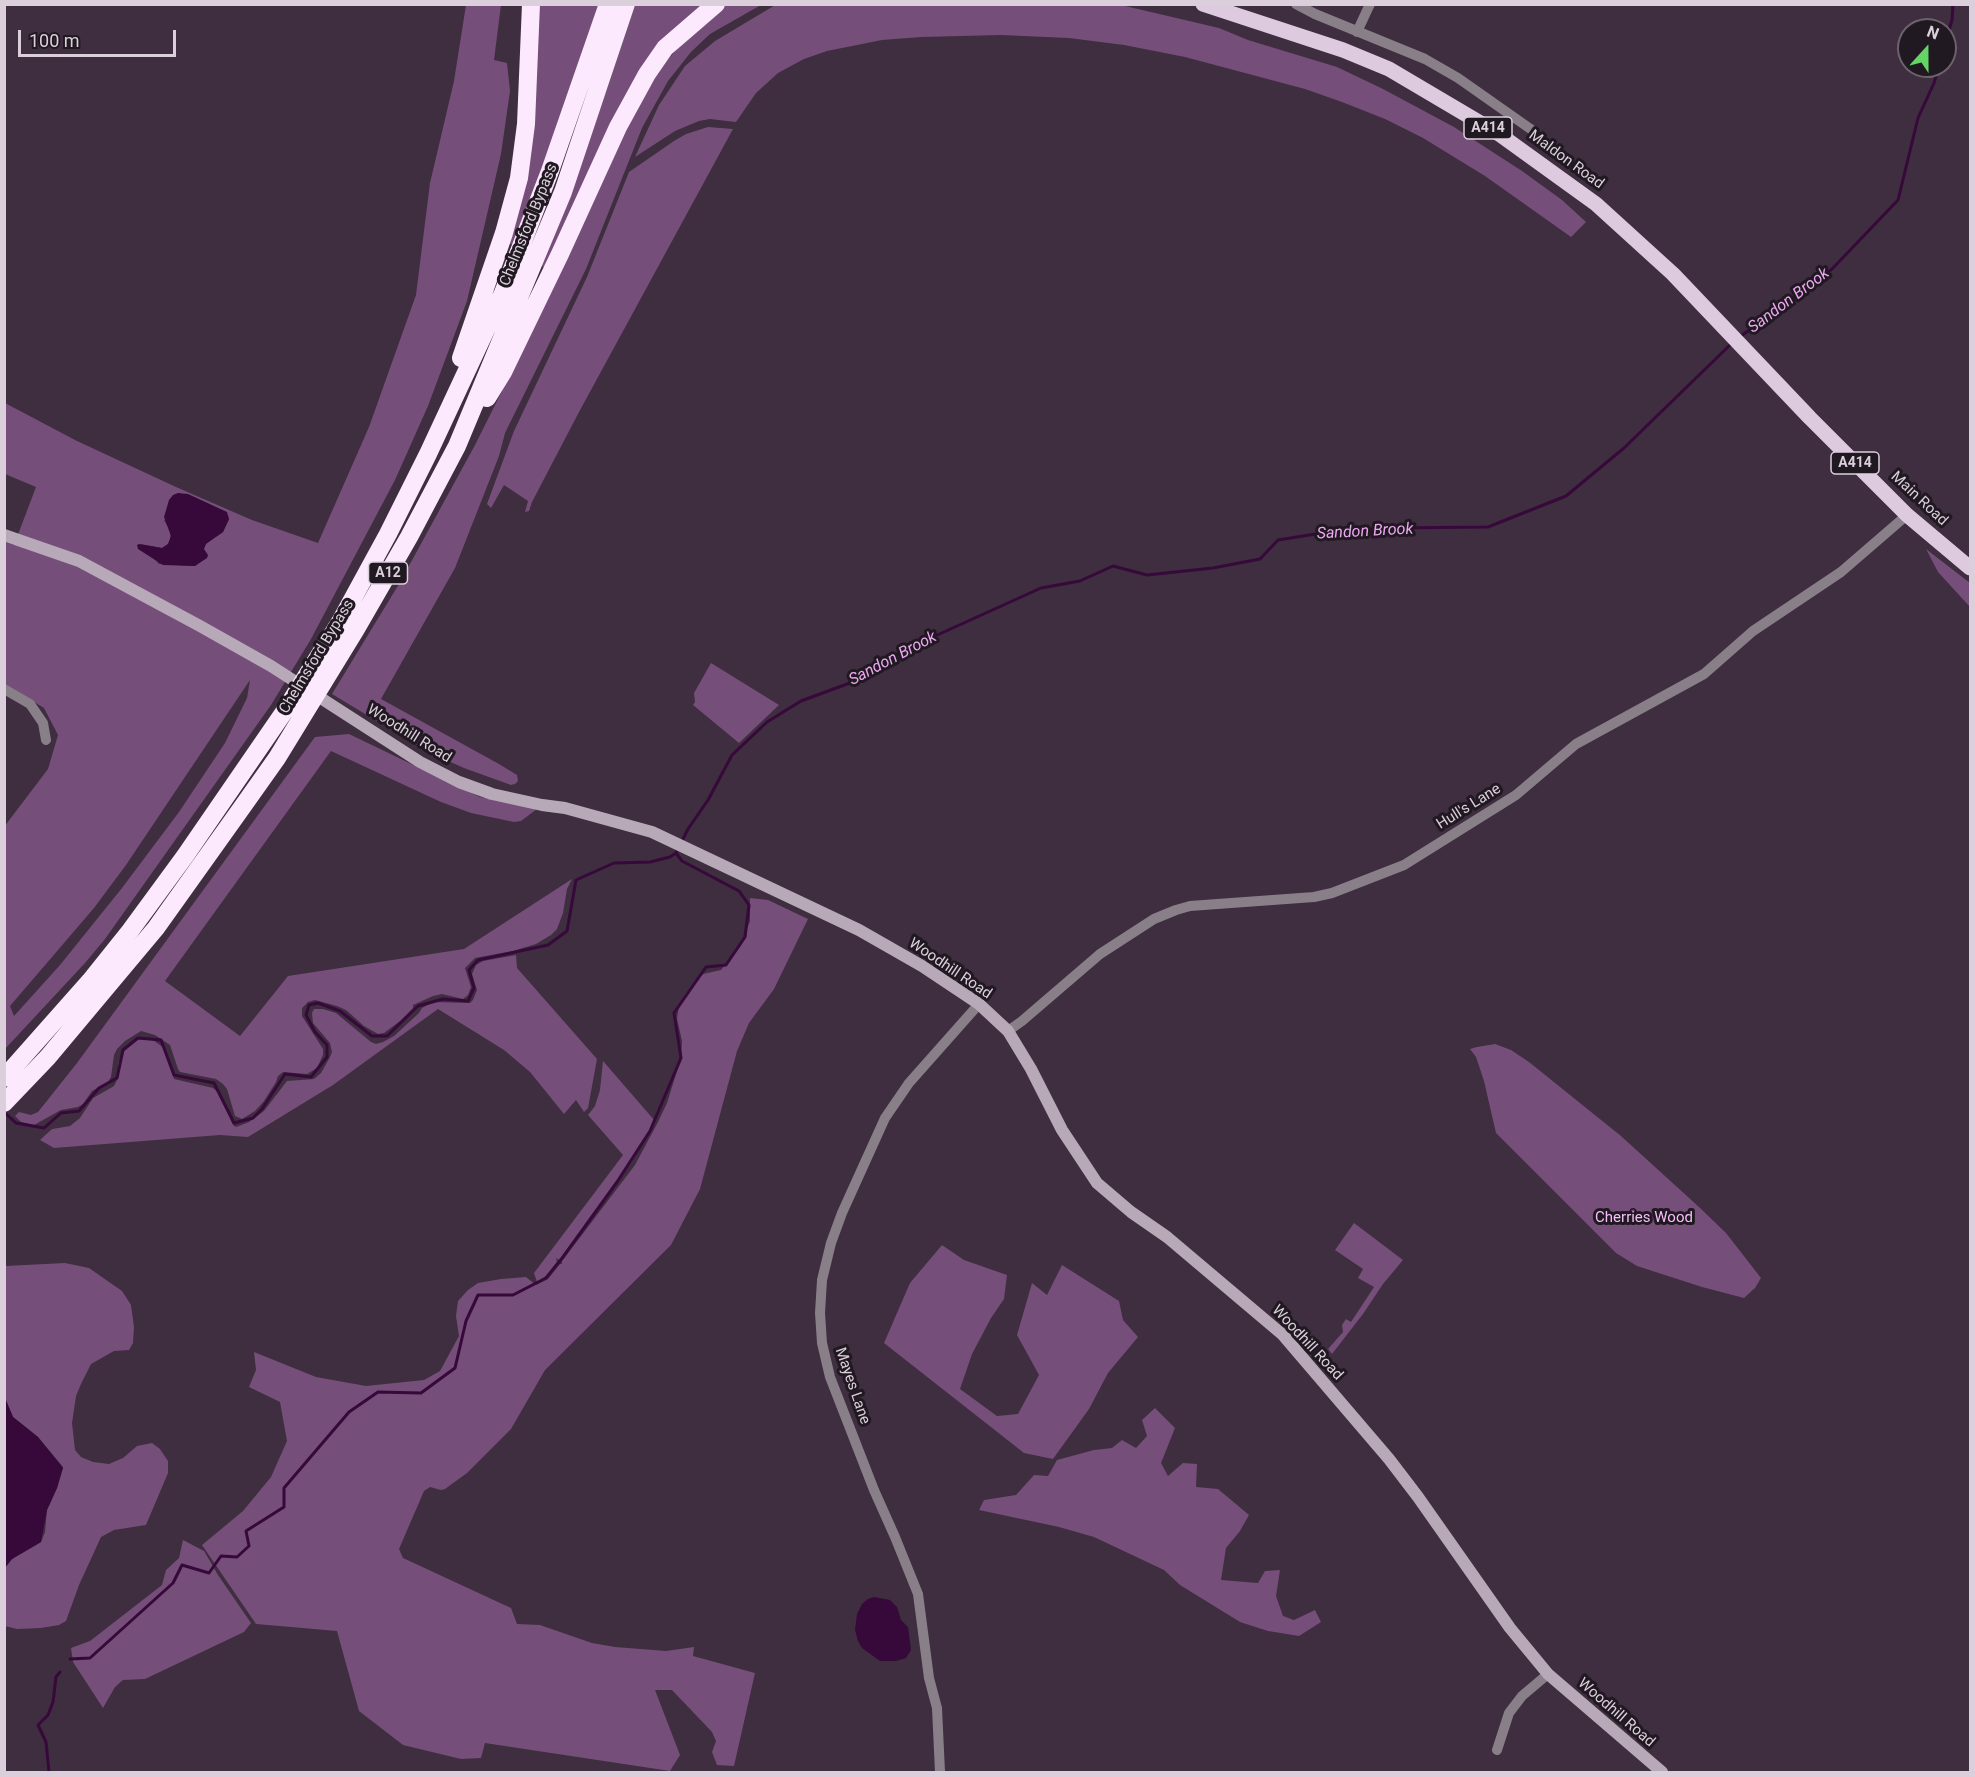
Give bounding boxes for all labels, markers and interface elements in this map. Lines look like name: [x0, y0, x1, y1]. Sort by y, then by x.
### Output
scale bar: [21, 18, 178, 56]
north arrow: [1897, 18, 1957, 78]
text: N: [1924, 22, 1942, 43]
text: 100 m: [29, 30, 80, 51]
road number: A414: [1464, 117, 1512, 139]
street label: Maldon Road: [1525, 127, 1607, 193]
street label: Chelmsford Bypass: [496, 161, 562, 289]
water label: Sandon Brook: [1745, 264, 1833, 338]
road number: A414: [1831, 452, 1879, 474]
street label: Main Road: [1887, 468, 1951, 530]
water label: Sandon Brook: [1316, 520, 1414, 544]
road number: A12: [368, 562, 408, 584]
street label: Chelmsford Bypass: [276, 597, 358, 717]
water label: Sandon Brook: [846, 628, 940, 690]
street label: Woodhill Road: [364, 701, 454, 767]
street label: Hull's Lane: [1434, 780, 1504, 834]
street label: Woodhill Road: [905, 935, 995, 1003]
park label: Cherries Wood: [1595, 1209, 1693, 1227]
street label: Woodhill Road: [1268, 1302, 1346, 1384]
street label: Mayes Lane: [830, 1345, 874, 1427]
street label: Woodhill Road: [1574, 1675, 1658, 1751]

